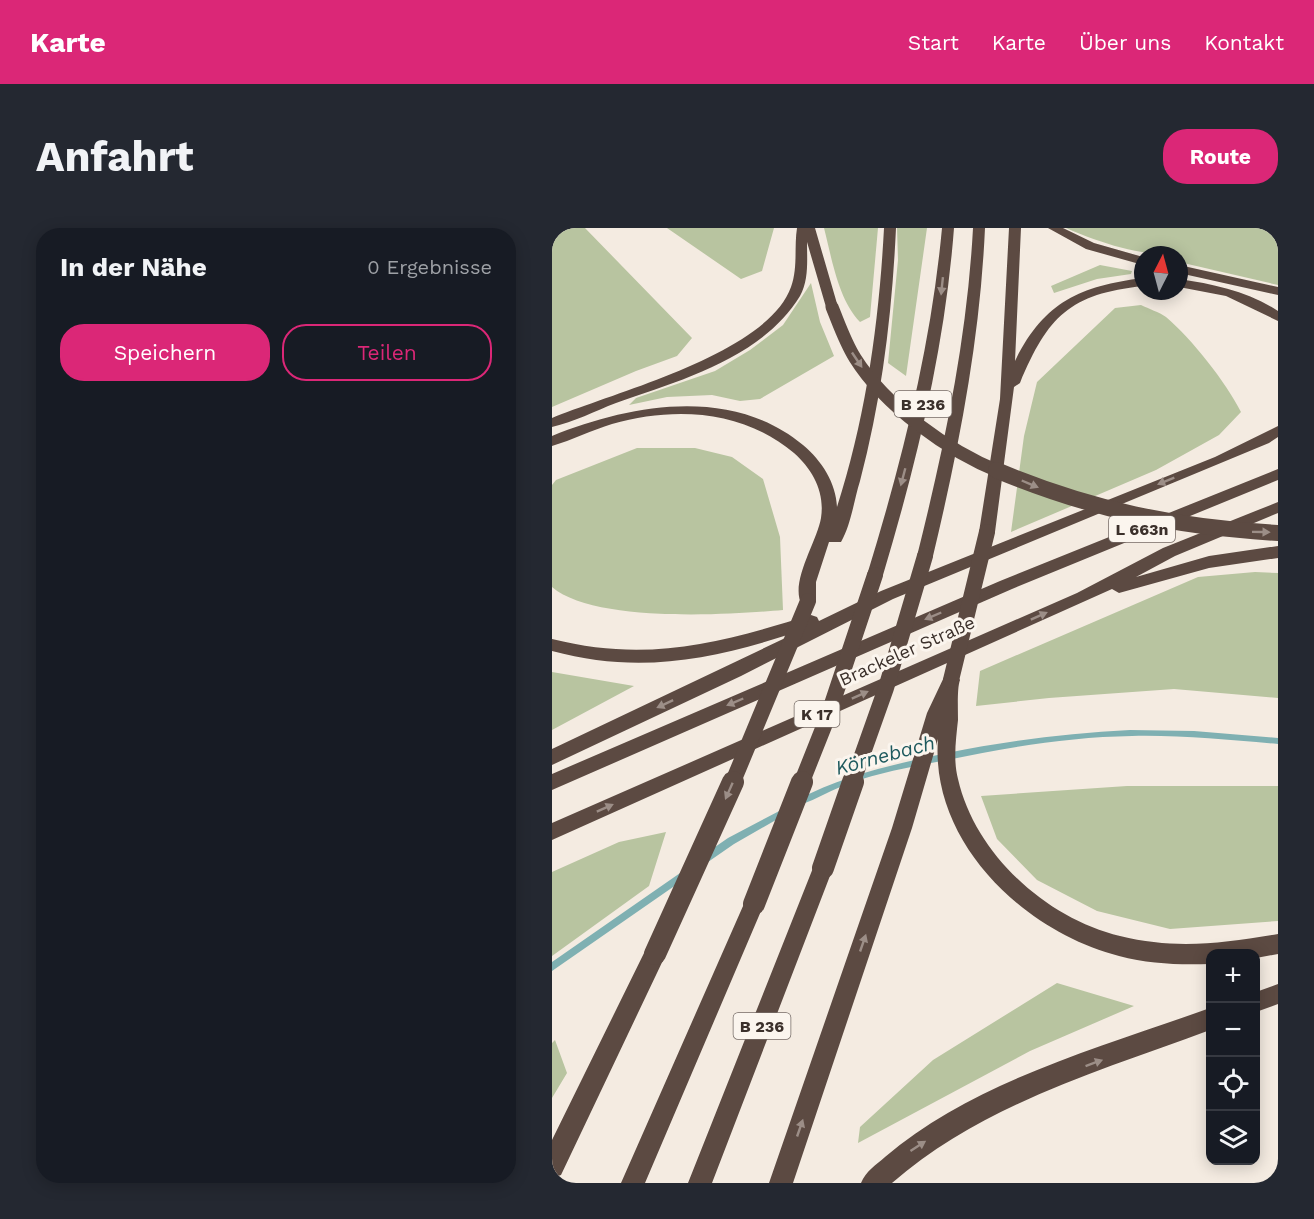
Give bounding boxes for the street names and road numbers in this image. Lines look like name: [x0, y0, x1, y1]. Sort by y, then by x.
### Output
road number: B 236: [894, 391, 952, 417]
road number: L 663n: [1109, 516, 1175, 542]
street label: Brackeler Straße: [836, 611, 978, 690]
road number: K 17: [794, 701, 840, 727]
road number: B 236: [734, 1013, 790, 1039]

